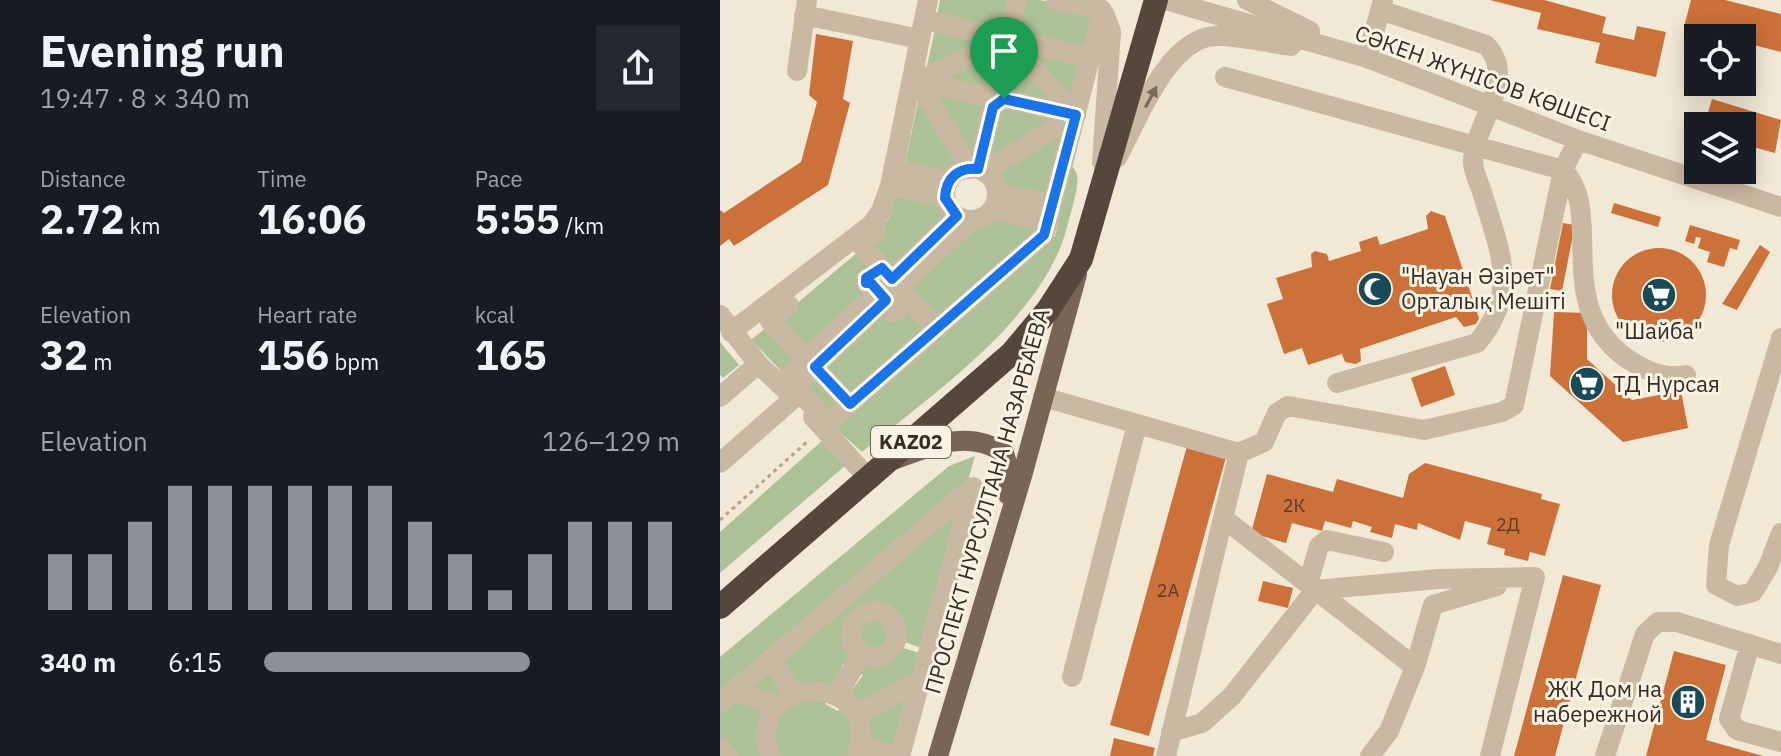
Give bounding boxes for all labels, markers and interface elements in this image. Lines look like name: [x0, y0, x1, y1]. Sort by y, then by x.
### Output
pin: [970, 17, 1038, 99]
street label: СӘКЕН ЖҮНІСОВ КӨШЕСІ: [1351, 18, 1615, 137]
text: Evening run: [40, 22, 285, 79]
map controls: [1684, 24, 1756, 184]
button: locate: [1684, 24, 1756, 96]
button: share: [596, 26, 680, 110]
icon: arrive: [982, 29, 1026, 73]
text: 19:47 · 8 × 340 m: [40, 81, 250, 115]
one-way arrow: [1144, 85, 1157, 108]
button: layers: [1684, 112, 1756, 184]
text: Distance: [40, 164, 126, 193]
text: Time: [257, 164, 307, 193]
text: Pace: [475, 164, 523, 193]
text: 2.72: [40, 193, 124, 245]
text: 16:06: [257, 193, 367, 245]
text: 5:55: [475, 193, 560, 245]
text: km: [124, 211, 160, 240]
text: /km: [560, 211, 604, 240]
place label: "Науан Әзірет" Орталық Мешіті: [1401, 261, 1566, 315]
mosque icon: "Науан Әзірет" Орталық Мешіті: [1356, 270, 1394, 308]
supermarket icon: "Шайба": [1640, 276, 1678, 314]
text: Elevation: [40, 300, 131, 329]
text: Heart rate: [257, 300, 357, 329]
text: kcal: [475, 300, 515, 329]
street label: ПРОСПЕКТ НУРСУЛТАНА НАЗАРБАЕВА: [917, 305, 1056, 697]
place label: "Шайба": [1615, 316, 1703, 345]
text: 32: [40, 329, 88, 381]
text: 156: [257, 329, 329, 381]
text: 165: [475, 329, 547, 381]
text: m: [88, 347, 112, 376]
text: bpm: [329, 347, 379, 376]
supermarket icon: ТД Нурсая: [1568, 365, 1606, 403]
place label: ТД Нурсая: [1613, 369, 1720, 398]
text: Elevation: [40, 424, 148, 458]
text: 126–129 m: [542, 424, 680, 458]
road number: KАZ02: [871, 426, 951, 458]
house number: 2К: [1283, 494, 1305, 517]
house number: 2Д: [1496, 513, 1520, 536]
house number: 2А: [1157, 579, 1180, 602]
text: 340 m: [40, 645, 116, 679]
text: 6:15: [168, 645, 222, 679]
place label: ЖК Дом на набережной: [1533, 674, 1662, 728]
building icon: ЖК Дом на набережной: [1669, 683, 1707, 721]

